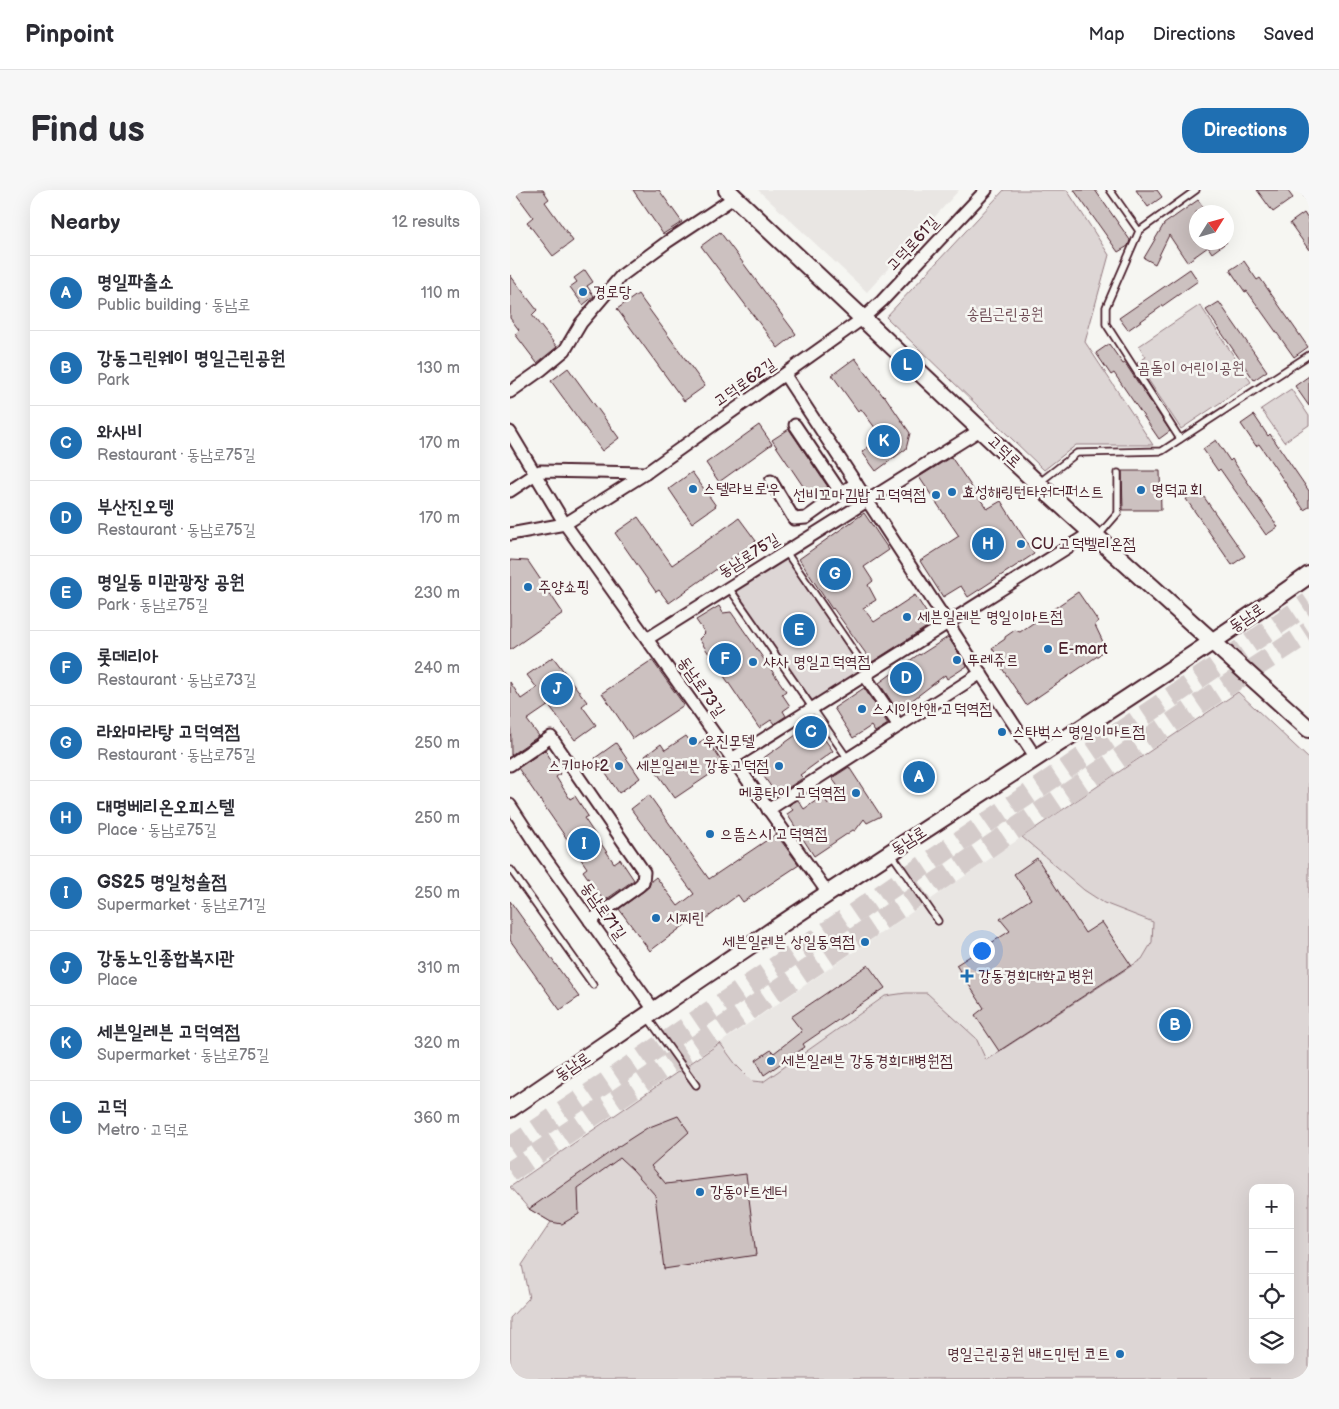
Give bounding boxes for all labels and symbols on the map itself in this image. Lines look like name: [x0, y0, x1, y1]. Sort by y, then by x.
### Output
north arrow: [1189, 205, 1234, 250]
street label: 고덕로61길: [883, 213, 943, 275]
place label: 경로당: [593, 283, 632, 302]
marker: 경로당: [577, 286, 589, 298]
park label: 송림근린공원: [966, 305, 1044, 324]
pin: L: [891, 346, 923, 384]
street label: 고덕로62길: [711, 355, 780, 411]
park label: 곰돌이 어린이공원: [1137, 359, 1245, 378]
pin: K: [868, 422, 900, 460]
street label: 고덕로: [983, 432, 1025, 472]
place label: 스텔라브로우: [703, 480, 780, 499]
place label: 명덕교회: [1151, 481, 1203, 500]
marker: 스텔라브로우: [687, 483, 699, 495]
place label: 효성해링턴타워더퍼스트: [962, 483, 1104, 502]
marker: 명덕교회: [1135, 484, 1147, 496]
place label: 선비꼬마김밥 고덕역점: [793, 486, 926, 505]
marker: 효성해링턴타워더퍼스트: [946, 486, 958, 498]
marker: 선비꼬마김밥 고덕역점: [930, 489, 942, 501]
pin: H: [972, 525, 1004, 563]
street label: 동남로75길: [715, 530, 783, 582]
place label: CU 고덕벨리온점: [1031, 535, 1136, 554]
marker: CU 고덕벨리온점: [1015, 538, 1027, 550]
pin: G: [819, 555, 851, 593]
place label: 주양쇼핑: [538, 578, 590, 597]
marker: 주양쇼핑: [522, 581, 534, 593]
street label: 동남로: [1226, 599, 1268, 637]
place label: 세븐일레븐 명일이마트점: [917, 608, 1063, 627]
pin: E: [783, 611, 815, 649]
marker: 세븐일레븐 명일이마트점: [901, 611, 913, 623]
pin: F: [709, 640, 741, 678]
place label: E-mart: [1058, 640, 1108, 659]
marker: E-mart: [1042, 643, 1054, 655]
place label: 뚜레쥬르: [967, 651, 1019, 670]
street label: 동남로73길: [673, 653, 729, 721]
place label: 샤사 명일고덕역점: [763, 653, 870, 672]
marker: 뚜레쥬르: [951, 654, 963, 666]
marker: 샤사 명일고덕역점: [747, 656, 759, 668]
pin: D: [890, 659, 922, 697]
pin: J: [541, 670, 573, 708]
place label: 스시이안앤 고덕역점: [872, 700, 992, 719]
marker: 스시이안앤 고덕역점: [856, 703, 868, 715]
pin: C: [795, 713, 827, 751]
place label: 스타벅스 명일이마트점: [1012, 723, 1145, 742]
marker: 스타벅스 명일이마트점: [996, 726, 1008, 738]
place label: 우진모텔: [703, 732, 755, 751]
marker: 우진모텔: [687, 735, 699, 747]
place label: 스키마야2: [548, 757, 610, 776]
place label: 세븐일레븐 강동고덕점: [636, 757, 769, 776]
pin: A: [903, 758, 935, 796]
marker: 스키마야2: [613, 760, 625, 772]
marker: 세븐일레븐 강동고덕점: [773, 760, 785, 772]
place label: 메콩타이 고덕역점: [739, 784, 846, 803]
marker: 메콩타이 고덕역점: [850, 787, 862, 799]
street label: 동남로: [888, 823, 930, 859]
pin: I: [568, 825, 600, 863]
place label: 으뜸스시 고덕역점: [720, 825, 827, 844]
marker: 으뜸스시 고덕역점: [704, 828, 716, 840]
street label: 동남로71길: [576, 879, 630, 943]
place label: 시찌린: [666, 909, 705, 928]
marker: 시찌린: [650, 912, 662, 924]
place label: 세븐일레븐 상일동역점: [722, 933, 855, 952]
marker: 세븐일레븐 상일동역점: [859, 936, 871, 948]
your location: [969, 938, 995, 964]
place label: 강동경희대학교병원: [978, 967, 1094, 986]
marker: 강동경희대학교병원: [960, 969, 974, 983]
pin: B: [1159, 1006, 1191, 1044]
street label: 동남로: [552, 1048, 594, 1086]
place label: 세븐일레븐 강동경희대병원점: [781, 1052, 953, 1071]
marker: 세븐일레븐 강동경희대병원점: [765, 1055, 777, 1067]
place label: 강동아트센터: [710, 1183, 787, 1202]
marker: 강동아트센터: [694, 1186, 706, 1198]
place label: 명일근린공원 배드민턴 코트: [947, 1345, 1110, 1364]
marker: 명일근린공원 배드민턴 코트: [1114, 1348, 1126, 1360]

